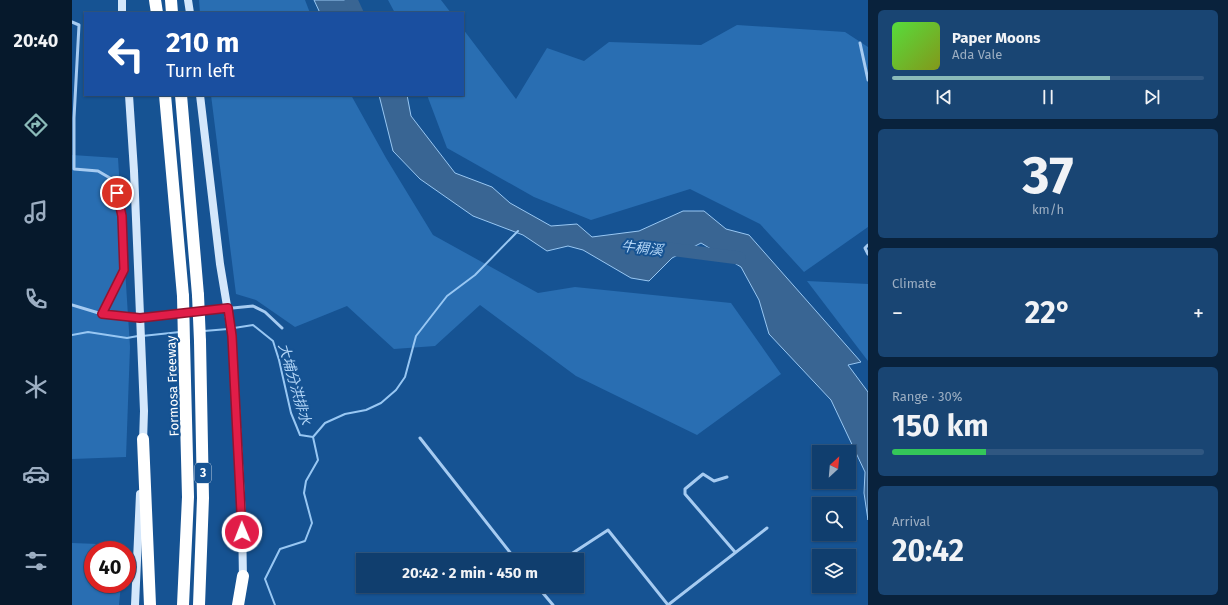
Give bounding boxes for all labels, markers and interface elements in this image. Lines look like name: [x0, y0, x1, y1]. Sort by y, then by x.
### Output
text: 210 m: [166, 26, 240, 59]
icon: left: [100, 28, 152, 80]
text: Paper Moons: [952, 29, 1040, 47]
text: 20:40: [14, 30, 58, 52]
text: Ada Vale: [952, 47, 1002, 62]
text: Turn left: [166, 60, 235, 82]
icon: previous: [933, 86, 955, 108]
icon: pause: [1037, 86, 1059, 108]
icon: next: [1141, 86, 1163, 108]
icon: directions: [22, 111, 50, 139]
text: 37: [1022, 144, 1074, 207]
pin: [100, 176, 134, 210]
icon: arrive: [106, 182, 128, 204]
icon: music: [22, 198, 50, 226]
text: km/h: [1032, 202, 1064, 217]
water label: 牛稠溪: [620, 238, 666, 259]
text: Climate: [892, 276, 936, 291]
icon: phone: [22, 285, 50, 313]
text: 22°: [1025, 295, 1071, 331]
text: −: [892, 300, 903, 327]
text: +: [1193, 300, 1204, 327]
street label: Formosa Freeway: [163, 335, 182, 437]
water label: 大埔分洪排水: [275, 341, 315, 428]
icon: climate: [22, 373, 50, 401]
text: Range · 30%: [892, 389, 963, 404]
text: 150 km: [892, 408, 989, 444]
north arrow: [812, 445, 856, 489]
map controls: [812, 445, 856, 593]
icon: car: [22, 460, 50, 488]
road number: 3: [195, 463, 211, 483]
button: search: [812, 497, 856, 541]
position arrow: [221, 511, 263, 553]
text: Arrival: [892, 514, 930, 529]
text: 20:42: [892, 533, 964, 569]
speed limit sign: 40: [84, 541, 136, 593]
icon: filters: [22, 547, 50, 575]
button: layers: [812, 549, 856, 593]
text: 20:42 · 2 min · 450 m: [402, 564, 538, 582]

